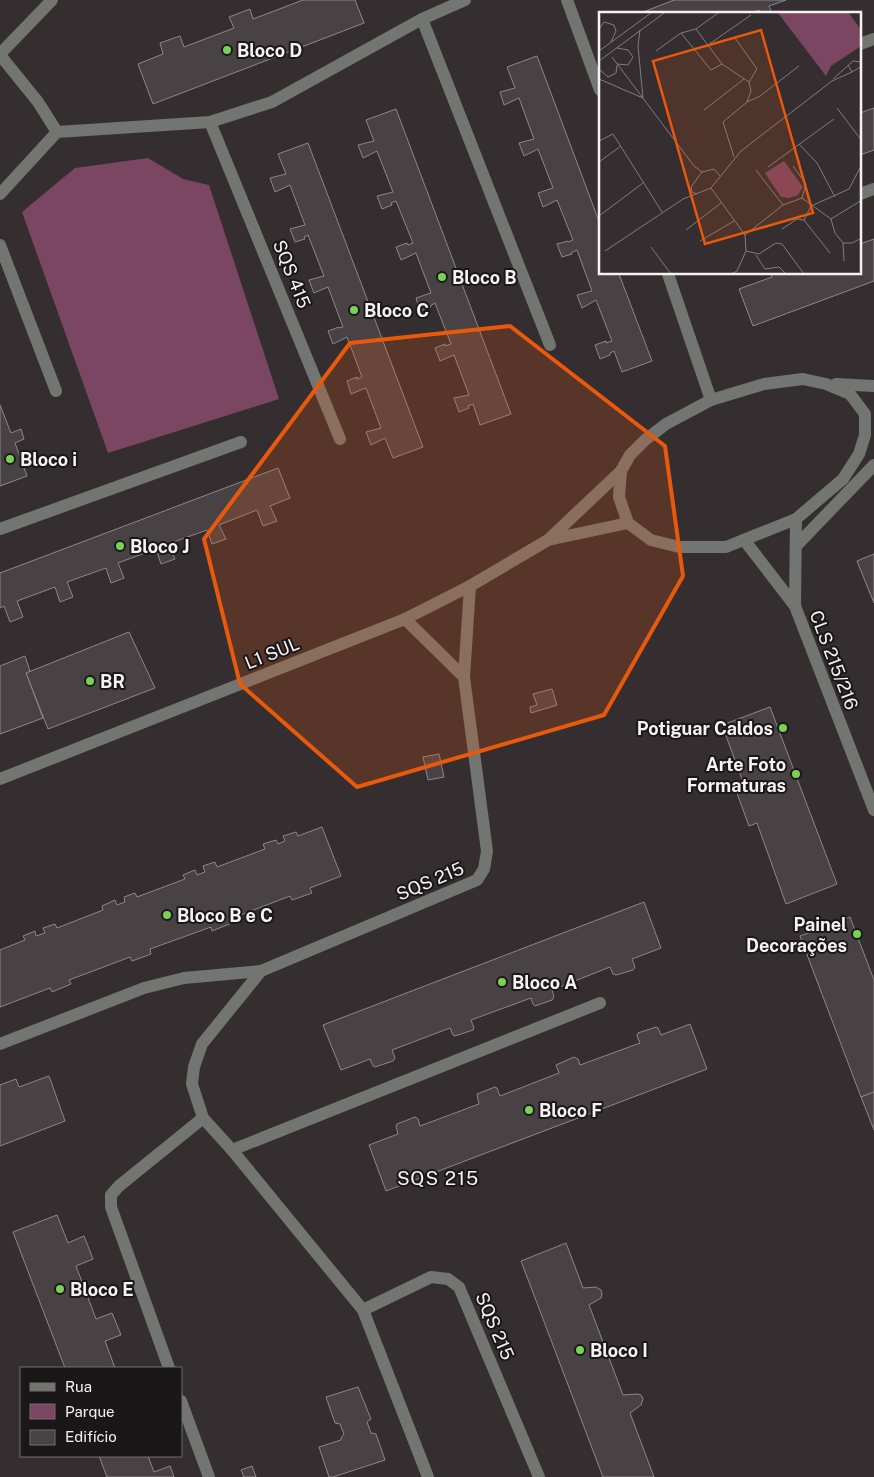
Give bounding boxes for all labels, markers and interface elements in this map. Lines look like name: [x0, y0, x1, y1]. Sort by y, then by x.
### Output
inset map: [599, 12, 862, 275]
place label: Bloco D: [237, 40, 302, 61]
marker: Bloco D: [221, 44, 233, 56]
street label: SQS 415: [269, 237, 315, 311]
place label: Bloco B: [452, 267, 517, 288]
marker: Bloco B: [436, 271, 448, 283]
place label: Bloco C: [364, 300, 429, 321]
marker: Bloco C: [348, 304, 360, 316]
place label: Bloco i: [20, 449, 77, 470]
marker: Bloco i: [4, 453, 16, 465]
place label: Bloco J: [130, 536, 189, 557]
marker: Bloco J: [114, 540, 126, 552]
street label: CLS 215/216: [805, 607, 863, 713]
street label: L1 SUL: [242, 633, 302, 673]
place label: BR: [100, 671, 125, 692]
marker: BR: [84, 675, 96, 687]
place label: Potiguar Caldos: [637, 718, 773, 739]
marker: Potiguar Caldos: [777, 722, 789, 734]
place label: Arte Foto Formaturas: [687, 754, 786, 796]
marker: Arte Foto Formaturas: [790, 768, 802, 780]
street label: SQS 215: [393, 857, 467, 905]
place label: Bloco B e C: [177, 905, 273, 926]
marker: Bloco B e C: [161, 909, 173, 921]
place label: Painel Decorações: [746, 914, 847, 956]
marker: Painel Decorações: [851, 928, 863, 940]
place label: Bloco A: [512, 972, 577, 993]
marker: Bloco A: [496, 976, 508, 988]
place label: Bloco F: [539, 1100, 602, 1121]
marker: Bloco F: [523, 1104, 535, 1116]
district label: SQS 215: [397, 1167, 479, 1189]
place label: Bloco E: [70, 1279, 134, 1300]
marker: Bloco E: [54, 1283, 66, 1295]
street label: SQS 215: [471, 1289, 519, 1363]
place label: Bloco I: [590, 1340, 648, 1361]
marker: Bloco I: [574, 1344, 586, 1356]
legend: [20, 1367, 182, 1457]
text: Rua: [65, 1378, 92, 1395]
text: Parque: [65, 1403, 115, 1420]
text: Edifício: [65, 1428, 117, 1445]

